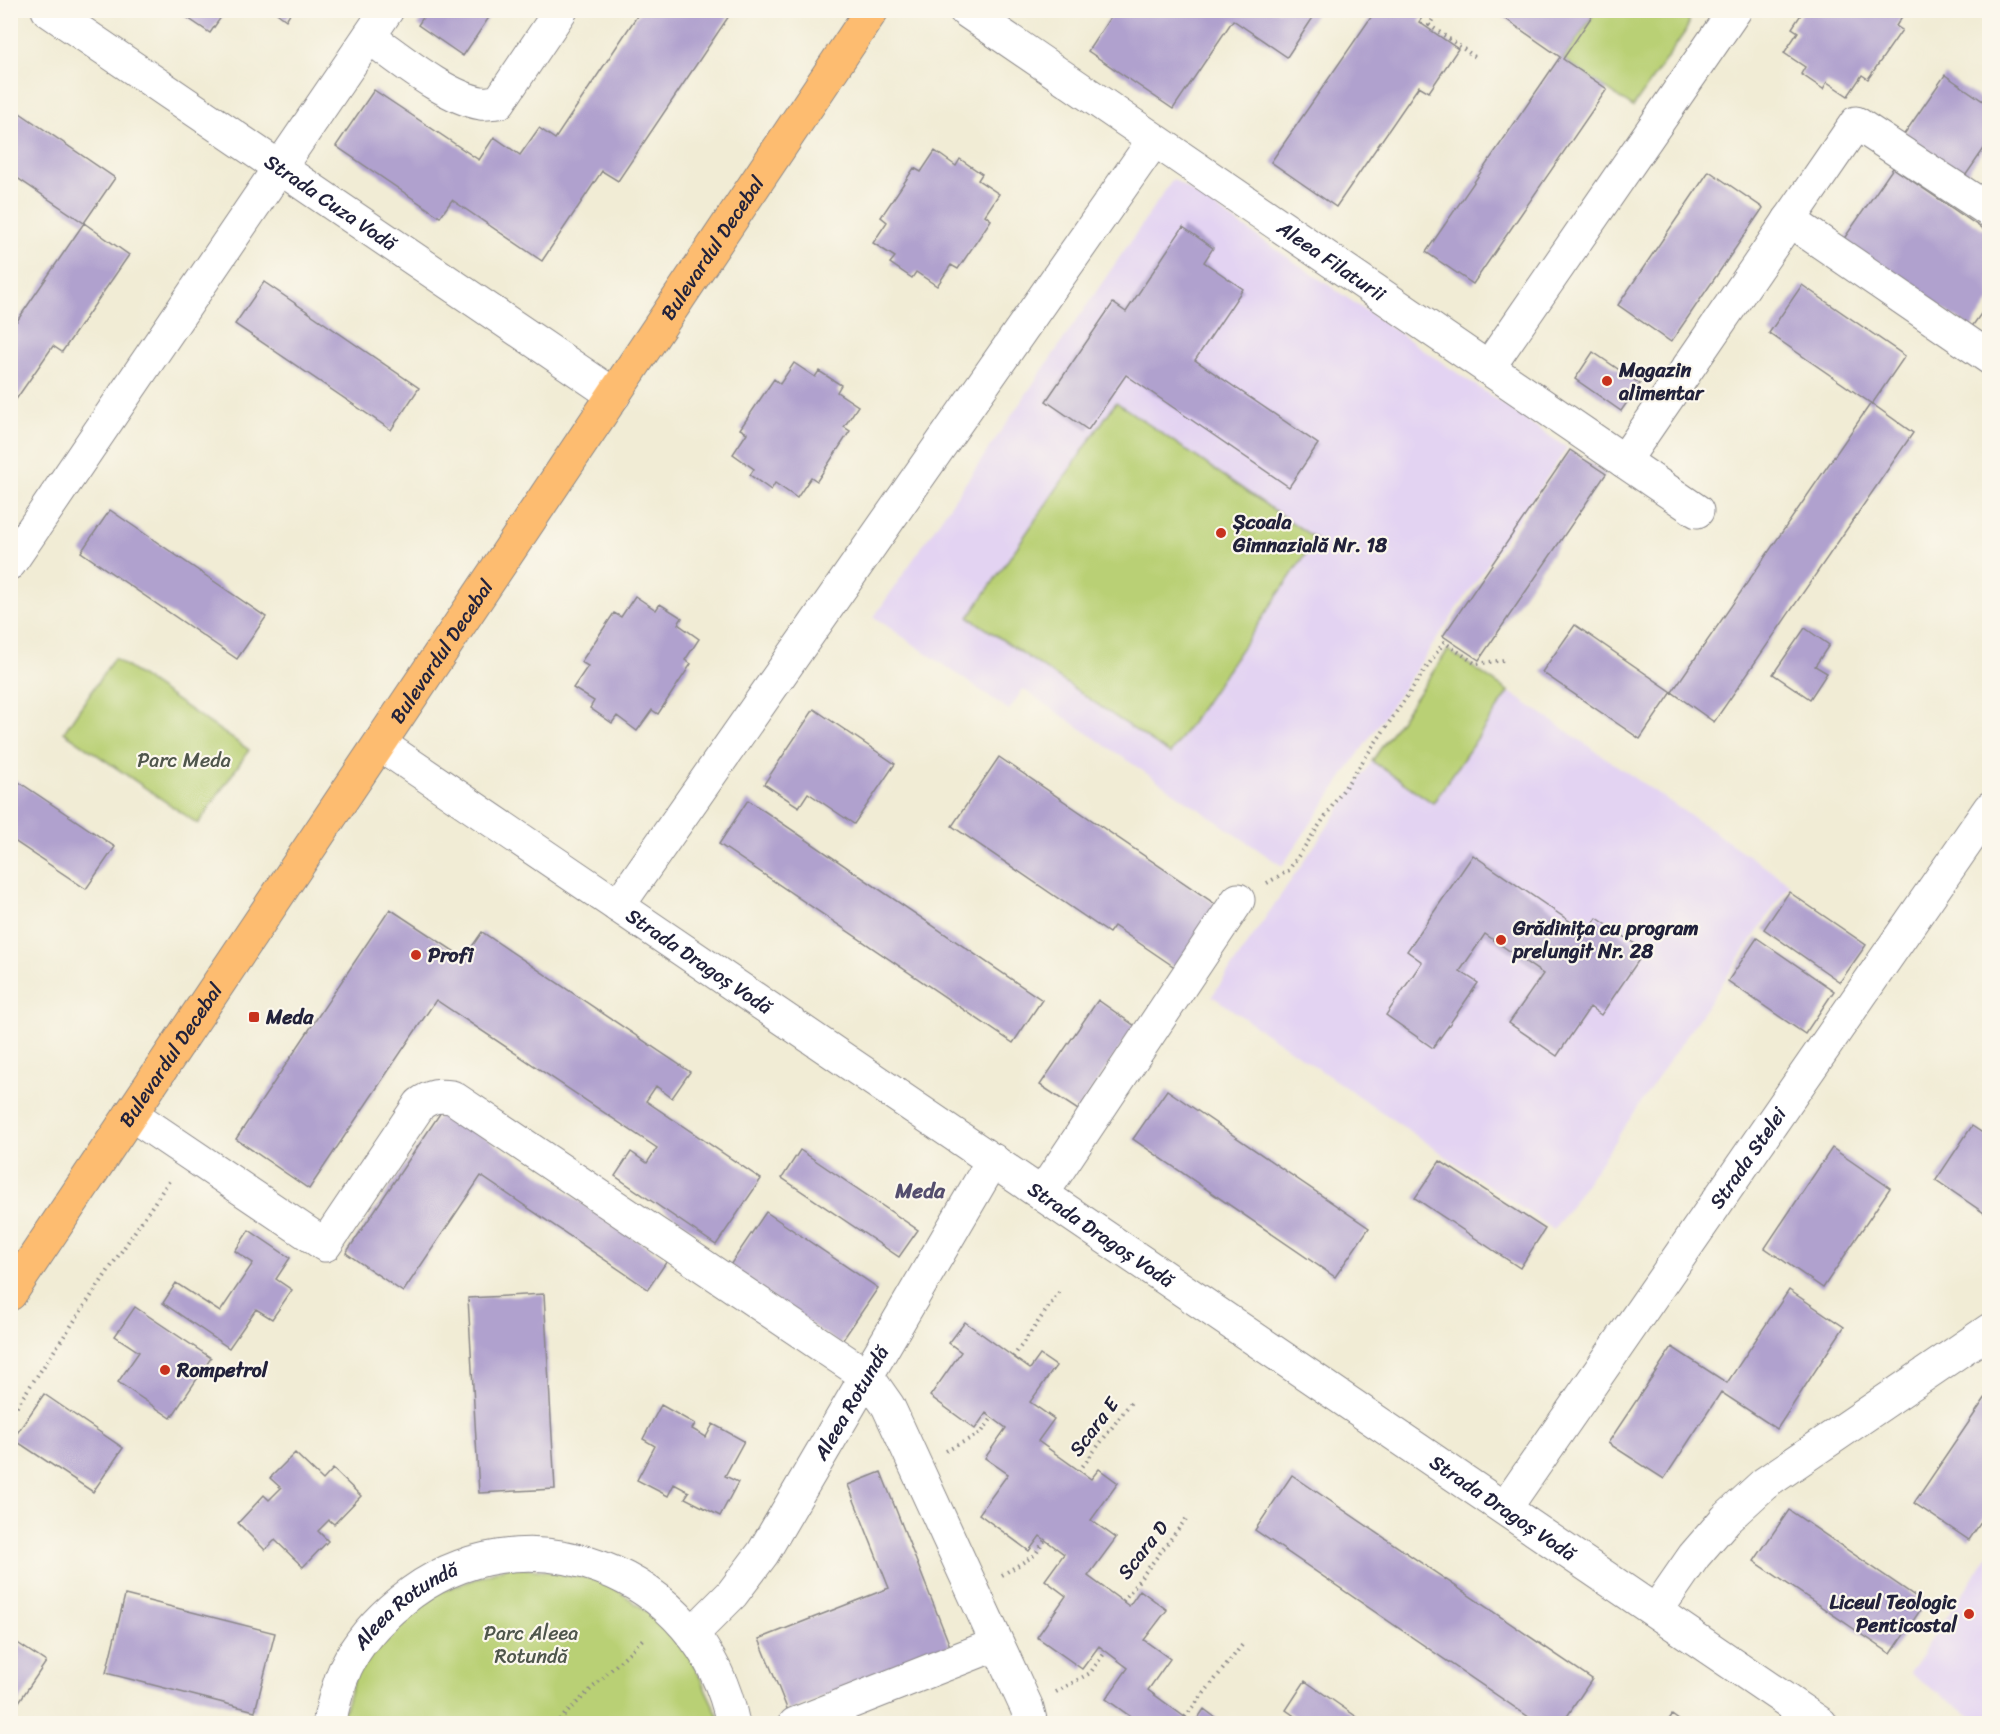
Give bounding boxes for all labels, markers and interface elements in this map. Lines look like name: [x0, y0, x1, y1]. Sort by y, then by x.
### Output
street label: Strada Cuza Vodă: [257, 144, 405, 261]
street label: Bulevardul Decebal: [651, 167, 774, 327]
street label: Aleea Filaturii: [1269, 210, 1394, 312]
place label: Magazin alimentar: [1618, 353, 1705, 411]
marker: Magazin alimentar: [1600, 374, 1614, 388]
place label: Școala Gimnazială Nr. 18: [1232, 505, 1388, 563]
marker: Școala Gimnazială Nr. 18: [1214, 526, 1228, 540]
street label: Bulevardul Decebal: [380, 571, 503, 731]
park label: Parc Meda: [137, 743, 231, 778]
street label: Strada Dragoș Vodă: [619, 898, 781, 1024]
place label: Grădinița cu program prelungit Nr. 28: [1511, 911, 1699, 969]
marker: Grădinița cu program prelungit Nr. 28: [1494, 933, 1508, 947]
place label: Profi: [428, 938, 474, 973]
marker: Profi: [409, 948, 423, 962]
street label: Bulevardul Decebal: [109, 974, 233, 1134]
place label: Meda: [265, 1000, 314, 1035]
marker: Meda: [247, 1010, 261, 1024]
street label: Strada Stelei: [1700, 1098, 1796, 1216]
district label: Meda: [894, 1172, 946, 1210]
street label: Strada Dragoș Vodă: [1020, 1172, 1182, 1298]
street label: Aleea Rotundă: [803, 1338, 899, 1468]
place label: Rompetrol: [176, 1353, 269, 1388]
marker: Rompetrol: [158, 1363, 172, 1377]
street label: Scara E: [1060, 1388, 1129, 1464]
street label: Strada Dragoș Vodă: [1422, 1445, 1584, 1571]
street label: Scara D: [1108, 1512, 1178, 1588]
street label: Aleea Rotundă: [343, 1552, 464, 1658]
place label: Liceul Teologic Penticostal: [1829, 1585, 1958, 1643]
marker: Liceul Teologic Penticostal: [1962, 1607, 1976, 1621]
park label: Parc Aleea Rotundă: [484, 1616, 578, 1674]

